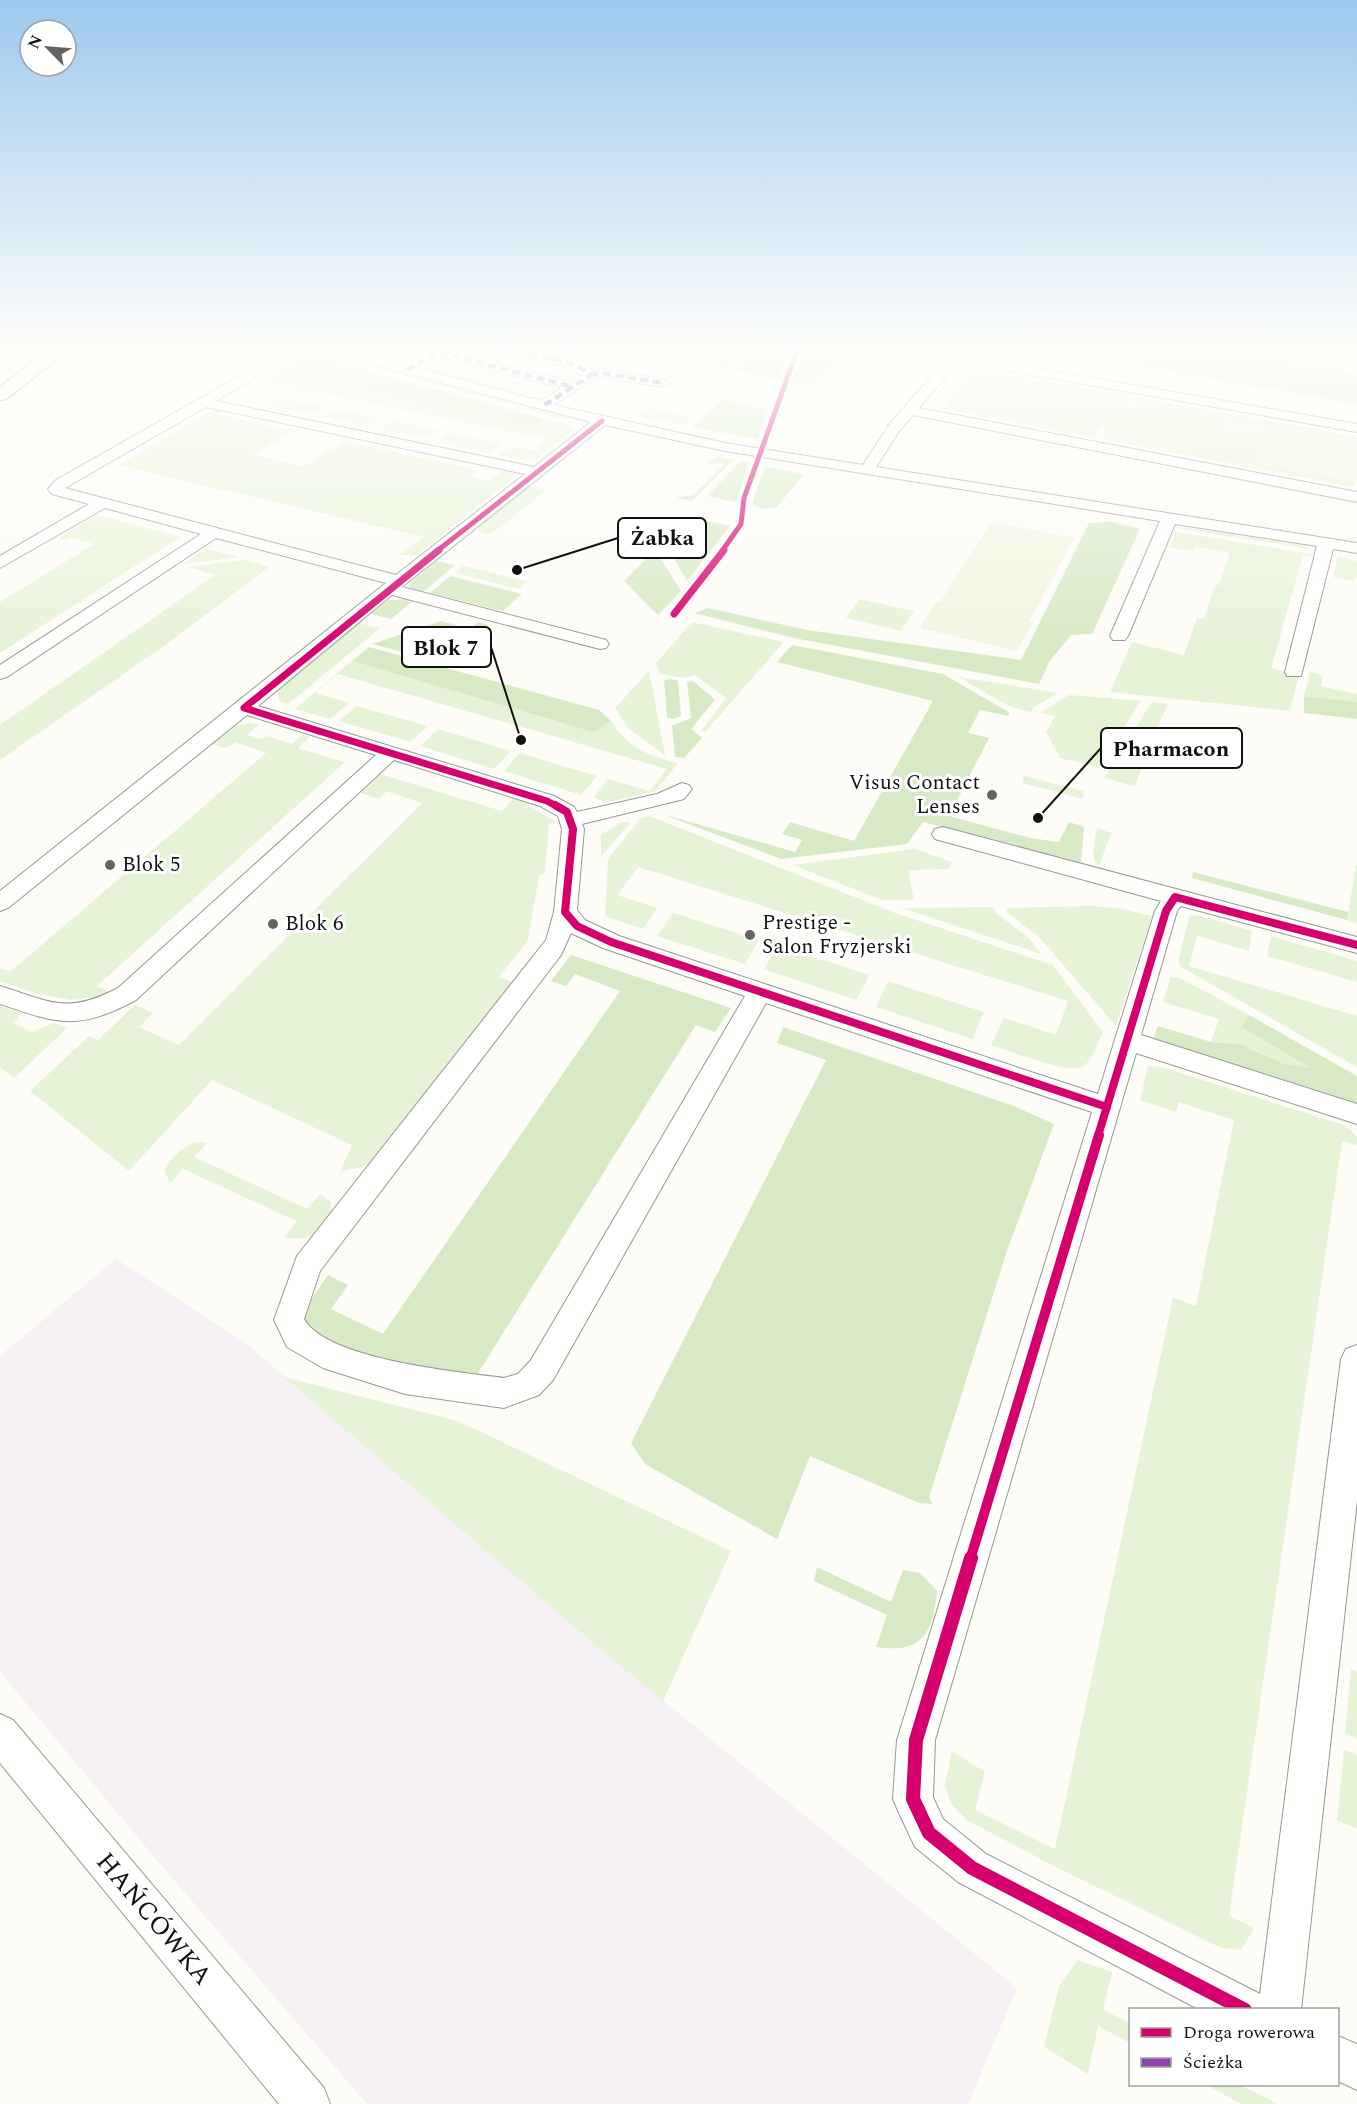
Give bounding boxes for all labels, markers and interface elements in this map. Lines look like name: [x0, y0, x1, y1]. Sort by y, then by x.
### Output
north arrow: [18, 18, 78, 78]
text: N: [22, 31, 49, 53]
callout: Żabka: [618, 518, 706, 558]
text: Żabka: [630, 522, 695, 555]
callout: Blok 7: [402, 627, 491, 667]
text: Blok 7: [413, 632, 479, 665]
callout: Pharmacon: [1101, 728, 1242, 768]
text: Pharmacon: [1113, 733, 1230, 766]
place label: Visus Contact Lenses: [849, 767, 980, 823]
marker: Visus Contact Lenses: [985, 788, 999, 802]
place label: Blok 5: [122, 849, 181, 881]
marker: Blok 5: [103, 858, 117, 872]
place label: Prestige - Salon Fryzjerski: [762, 907, 912, 963]
place label: Blok 6: [285, 908, 344, 940]
marker: Blok 6: [266, 917, 280, 931]
marker: Prestige - Salon Fryzjerski: [743, 928, 757, 942]
street label: HAŃCÓWKA: [86, 1843, 222, 1995]
legend: [1129, 2008, 1339, 2086]
text: Droga rowerowa: [1183, 2019, 1315, 2046]
text: Ścieżka: [1183, 2049, 1243, 2076]

